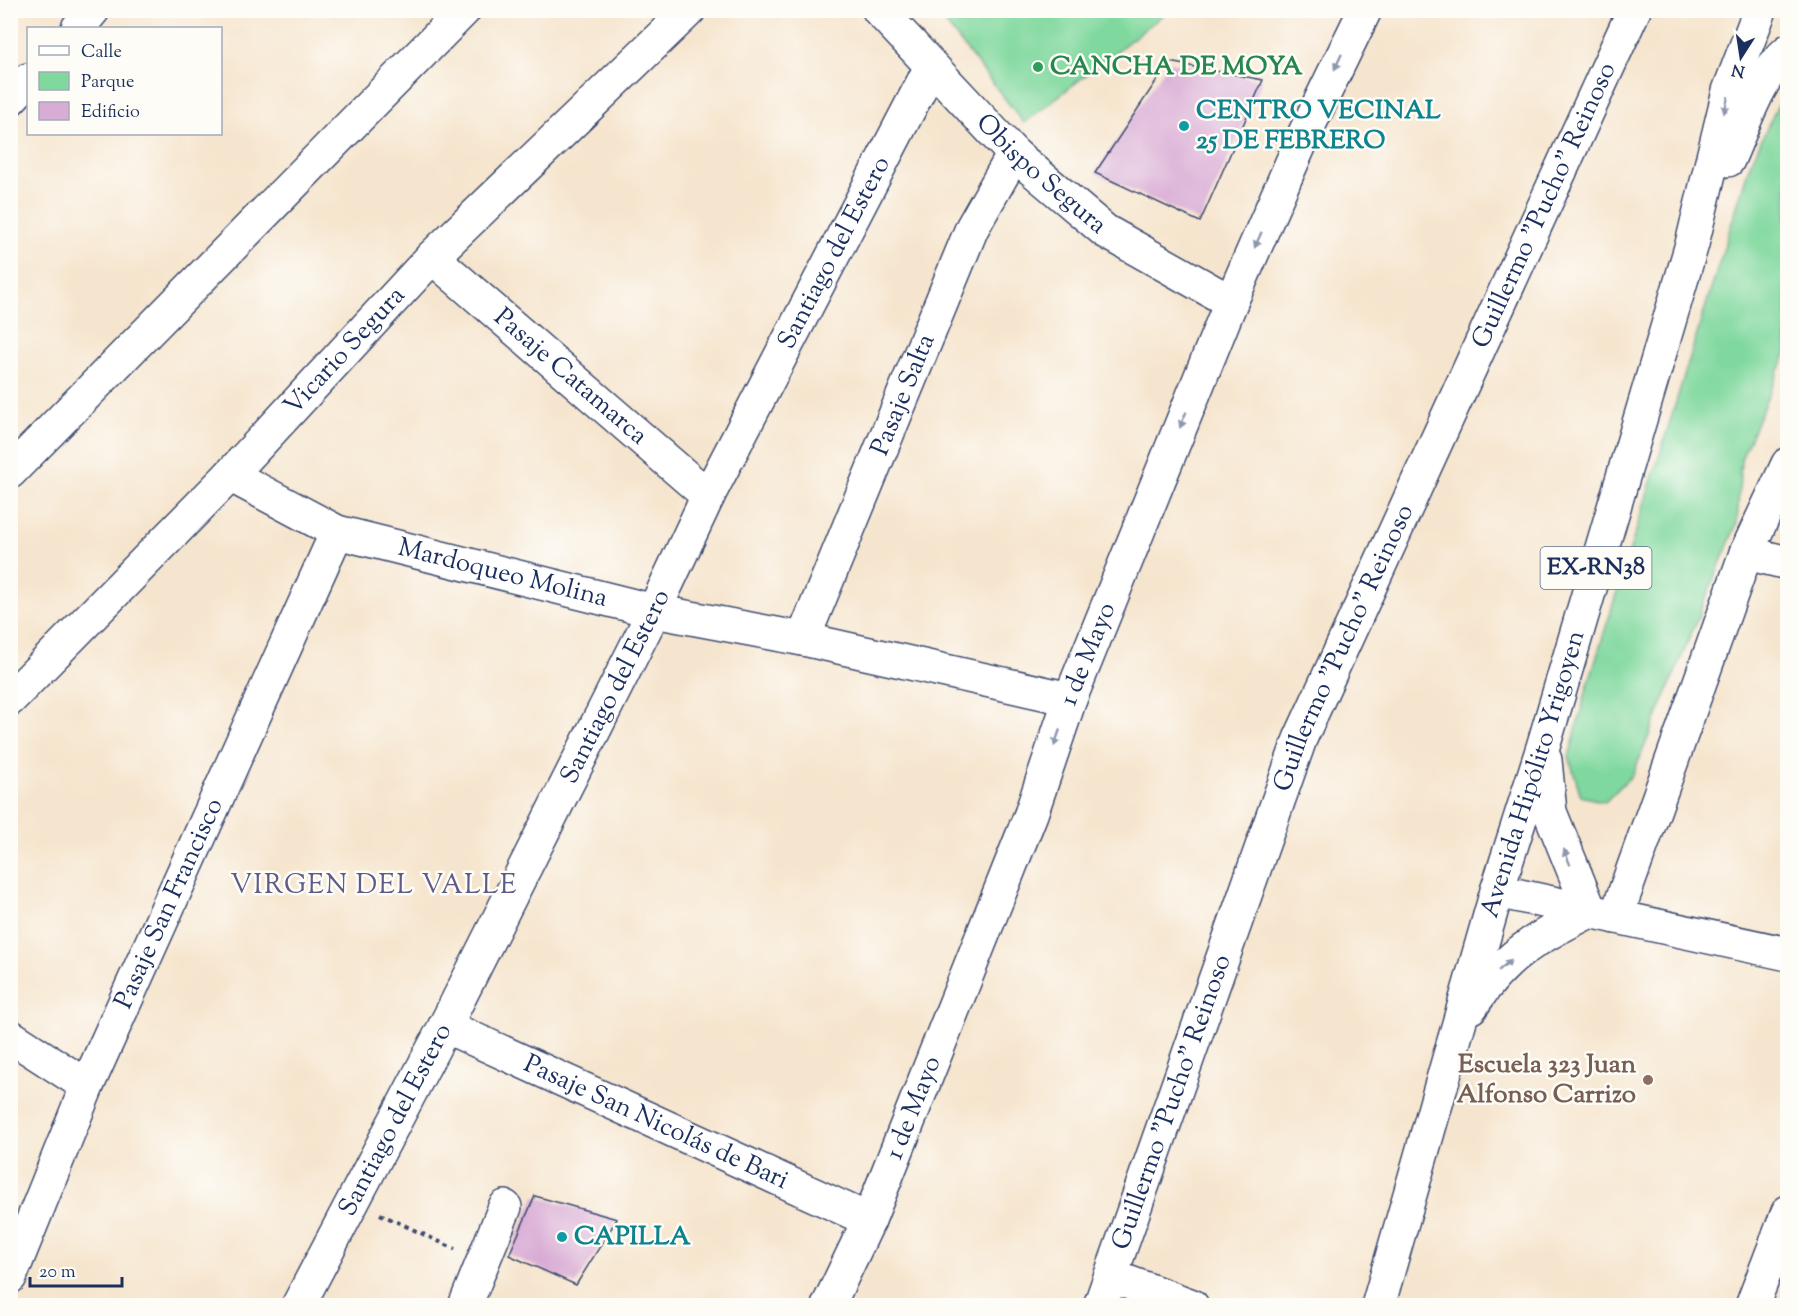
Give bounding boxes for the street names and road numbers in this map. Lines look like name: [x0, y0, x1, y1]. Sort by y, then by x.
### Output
street label: Guillermo "Pucho" Reinoso: [1463, 57, 1626, 355]
street label: Obispo Segura: [967, 106, 1115, 243]
street label: Santiago del Estero: [769, 150, 900, 356]
street label: Vicario Segura: [276, 278, 414, 424]
street label: Pasaje Catamarca: [485, 300, 655, 454]
street label: Pasaje Salta: [862, 328, 945, 461]
street label: Guillermo "Pucho" Reinoso: [1264, 498, 1424, 797]
street label: Mardoqueo Molina: [394, 529, 611, 617]
road number: EX-RN38: [1540, 547, 1652, 589]
street label: Santiago del Estero: [551, 584, 680, 790]
street label: 1 de Mayo: [1050, 597, 1126, 711]
street label: Avenida Hipólito Yrigoyen: [1472, 626, 1595, 922]
street label: Pasaje San Francisco: [106, 792, 233, 1015]
street label: Guillermo "Pucho" Reinoso: [1103, 950, 1241, 1255]
street label: Santiago del Estero: [330, 1017, 462, 1223]
street label: Pasaje San Nicolás de Bari: [517, 1046, 794, 1199]
street label: 1 de Mayo: [876, 1051, 951, 1165]

